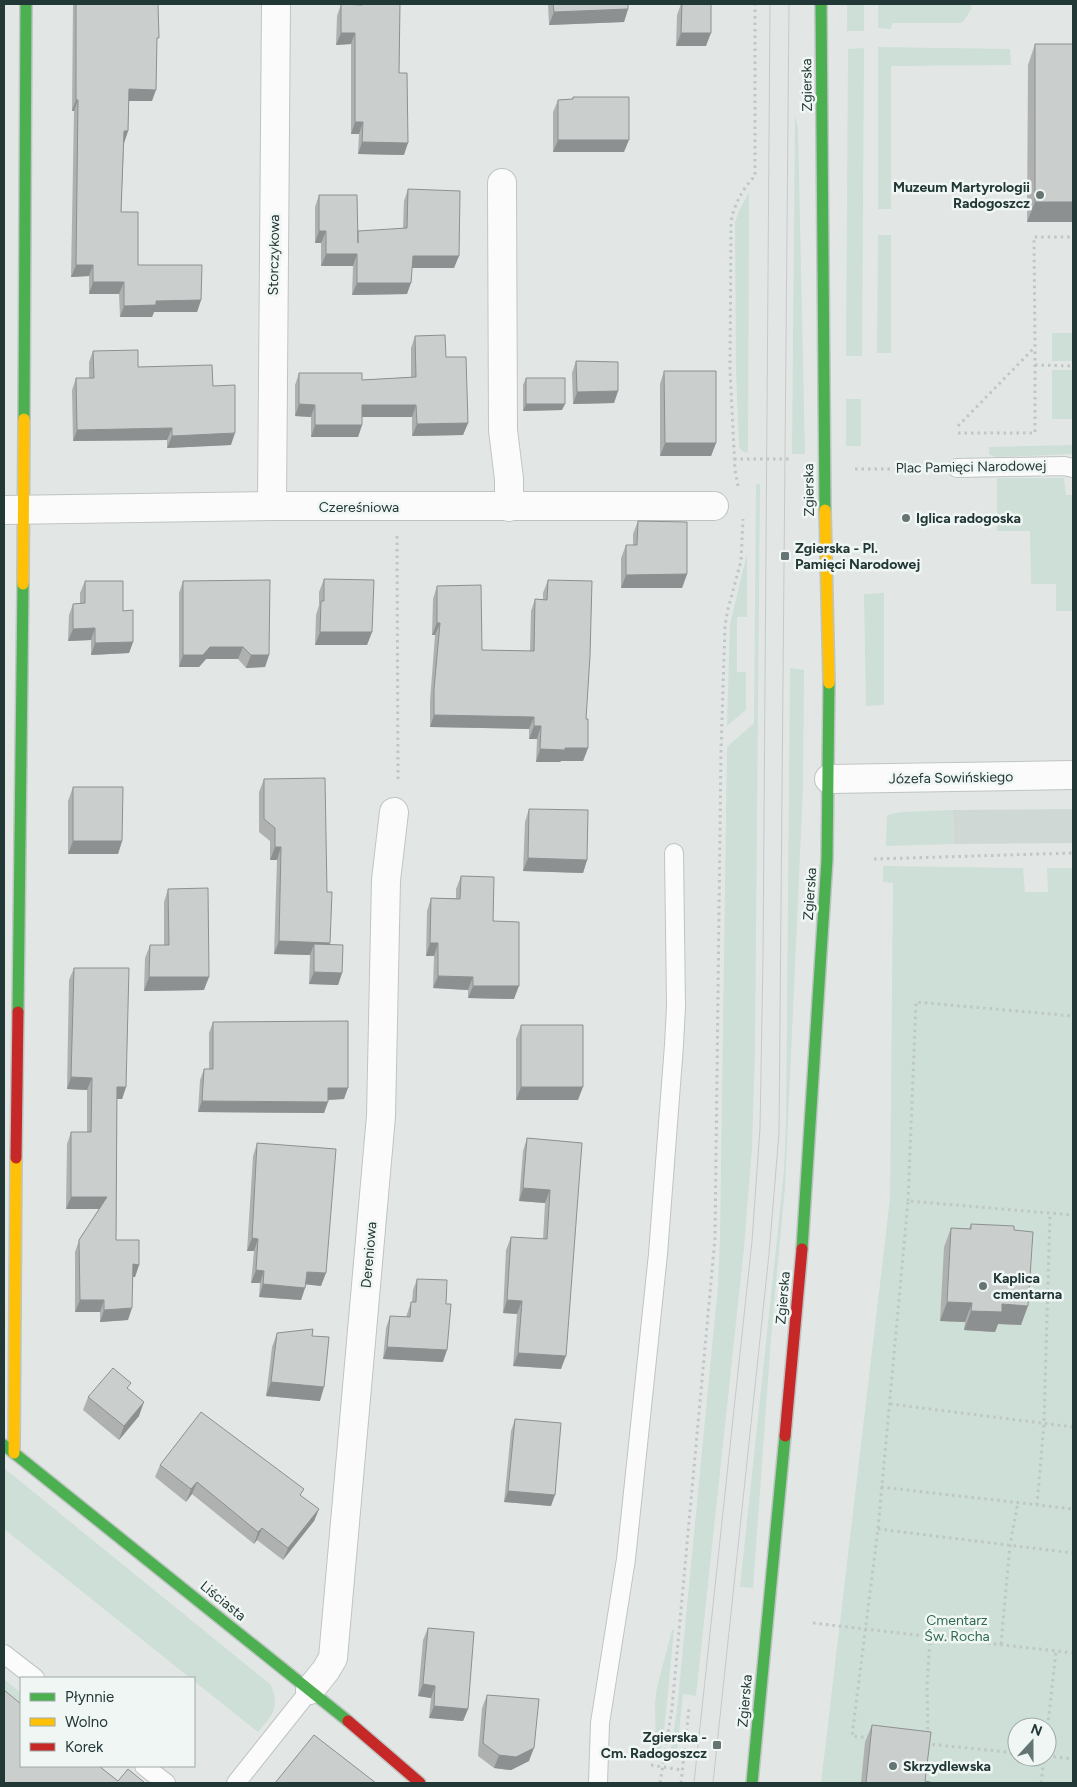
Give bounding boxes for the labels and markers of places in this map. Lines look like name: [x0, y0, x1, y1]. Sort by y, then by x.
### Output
place label: Muzeum Martyrologii Radogoszcz: [893, 179, 1030, 212]
marker: Muzeum Martyrologii Radogoszcz: [1034, 189, 1046, 201]
place label: Iglica radogoska: [916, 510, 1021, 527]
marker: Iglica radogoska: [900, 512, 912, 524]
place label: Zgierska - Pl. Pamięci Narodowej: [795, 540, 920, 573]
marker: Zgierska - Pl. Pamięci Narodowej: [779, 550, 791, 562]
place label: Kaplica cmentarna: [993, 1270, 1062, 1303]
marker: Kaplica cmentarna: [977, 1280, 989, 1292]
place label: Zgierska - Cm. Radogoszcz: [601, 1729, 707, 1762]
marker: Zgierska - Cm. Radogoszcz: [711, 1739, 723, 1751]
place label: Skrzydlewska: [903, 1758, 991, 1775]
marker: Skrzydlewska: [887, 1760, 899, 1772]

